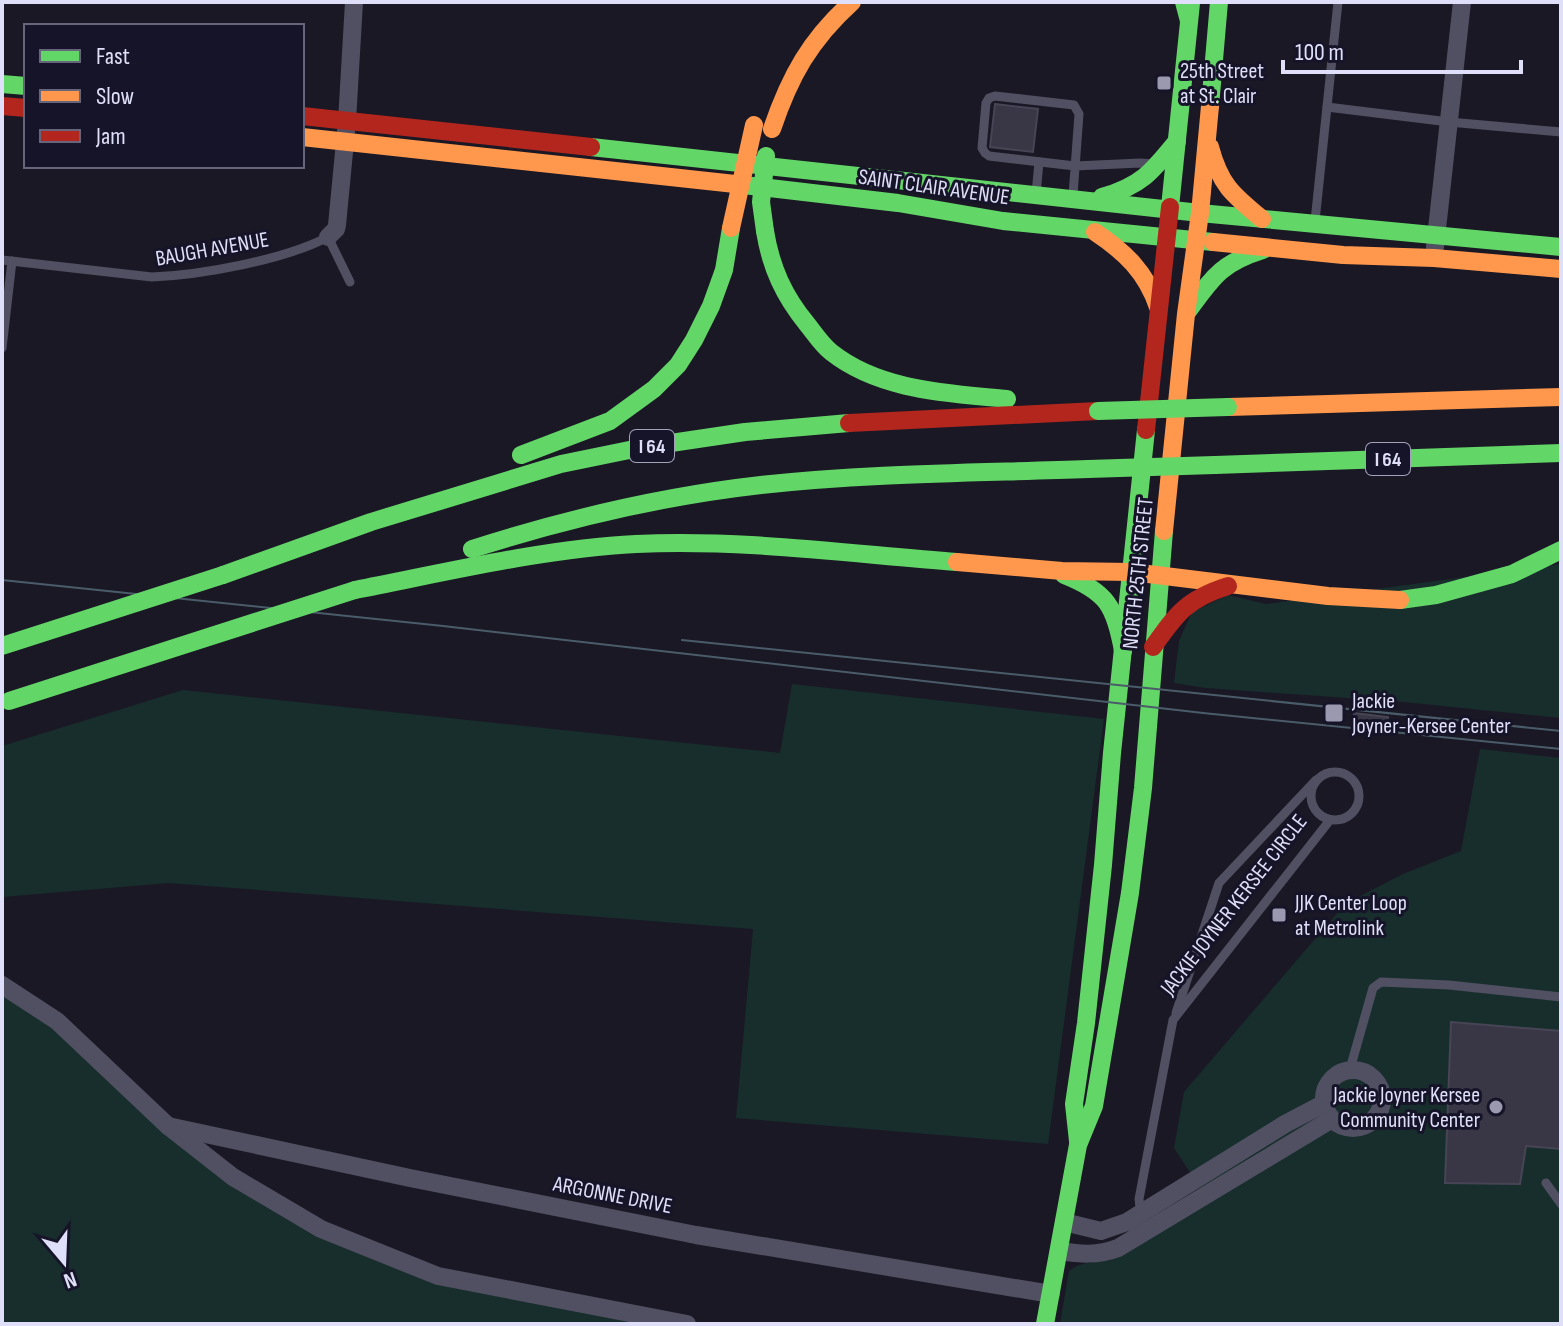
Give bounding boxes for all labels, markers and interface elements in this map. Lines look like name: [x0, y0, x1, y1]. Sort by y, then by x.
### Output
legend: [24, 24, 304, 168]
scale bar: [1283, 24, 1521, 74]
text: 100 m: [1295, 38, 1344, 67]
text: Fast: [96, 42, 130, 71]
place label: 25th Street at St. Clair: [1180, 58, 1264, 110]
marker: 25th Street at St. Clair: [1155, 74, 1173, 92]
text: Slow: [96, 82, 134, 111]
text: Jam: [95, 122, 126, 151]
street label: SAINT CLAIR AVENUE: [856, 164, 1011, 211]
street label: BAUGH AVENUE: [154, 226, 271, 273]
road number: I 64: [630, 430, 674, 462]
road number: I 64: [1366, 443, 1410, 475]
street label: NORTH 25TH STREET: [1117, 496, 1160, 650]
place label: Jackie Joyner-Kersee Center: [1351, 688, 1511, 740]
marker: Jackie Joyner-Kersee Center: [1323, 702, 1345, 724]
street label: JACKIE JOYNER KERSEE CIRCLE: [1154, 809, 1313, 1002]
place label: JJK Center Loop at Metrolink: [1294, 890, 1407, 942]
marker: JJK Center Loop at Metrolink: [1270, 906, 1288, 924]
place label: Jackie Joyner Kersee Community Center: [1332, 1082, 1480, 1134]
marker: Jackie Joyner Kersee Community Center: [1487, 1098, 1505, 1116]
street label: ARGONNE DRIVE: [550, 1171, 675, 1220]
north arrow: [24, 1222, 104, 1302]
text: N: [60, 1265, 80, 1294]

